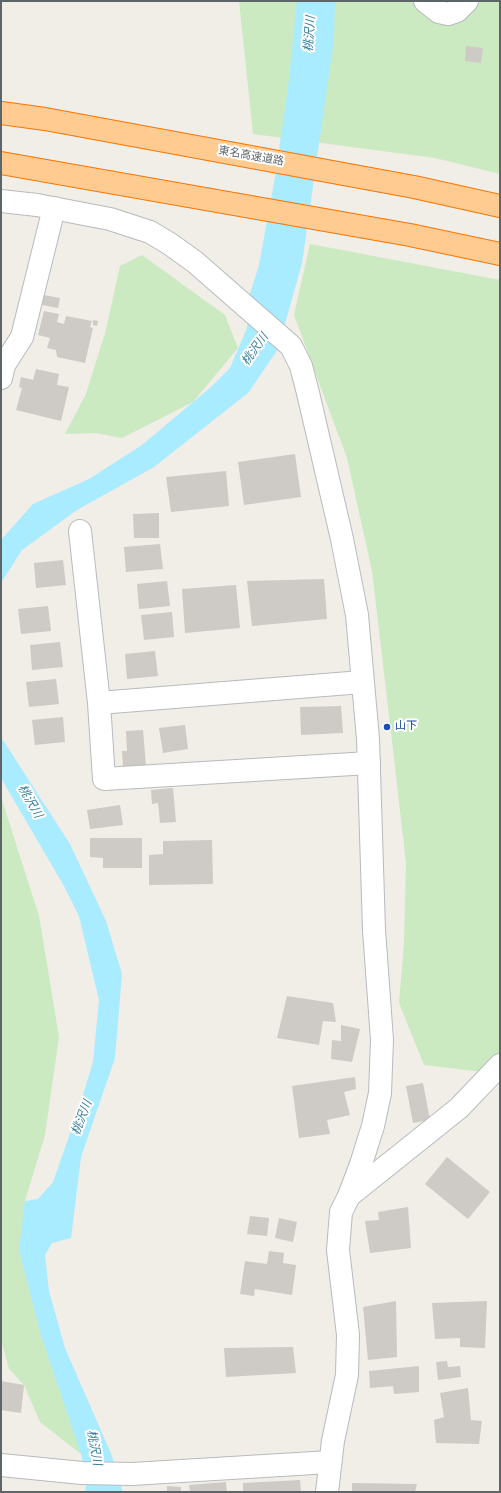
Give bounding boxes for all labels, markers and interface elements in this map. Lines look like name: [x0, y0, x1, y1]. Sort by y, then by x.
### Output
water label: 桃沢川: [303, 16, 319, 52]
street label: 東名高速道路: [217, 145, 285, 169]
water label: 桃沢川: [240, 331, 272, 369]
place label: 山下: [395, 720, 417, 734]
marker: 山下: [382, 722, 392, 732]
water label: 桃沢川: [14, 783, 44, 821]
water label: 桃沢川: [70, 1099, 96, 1137]
water label: 桃沢川: [82, 1429, 104, 1467]

